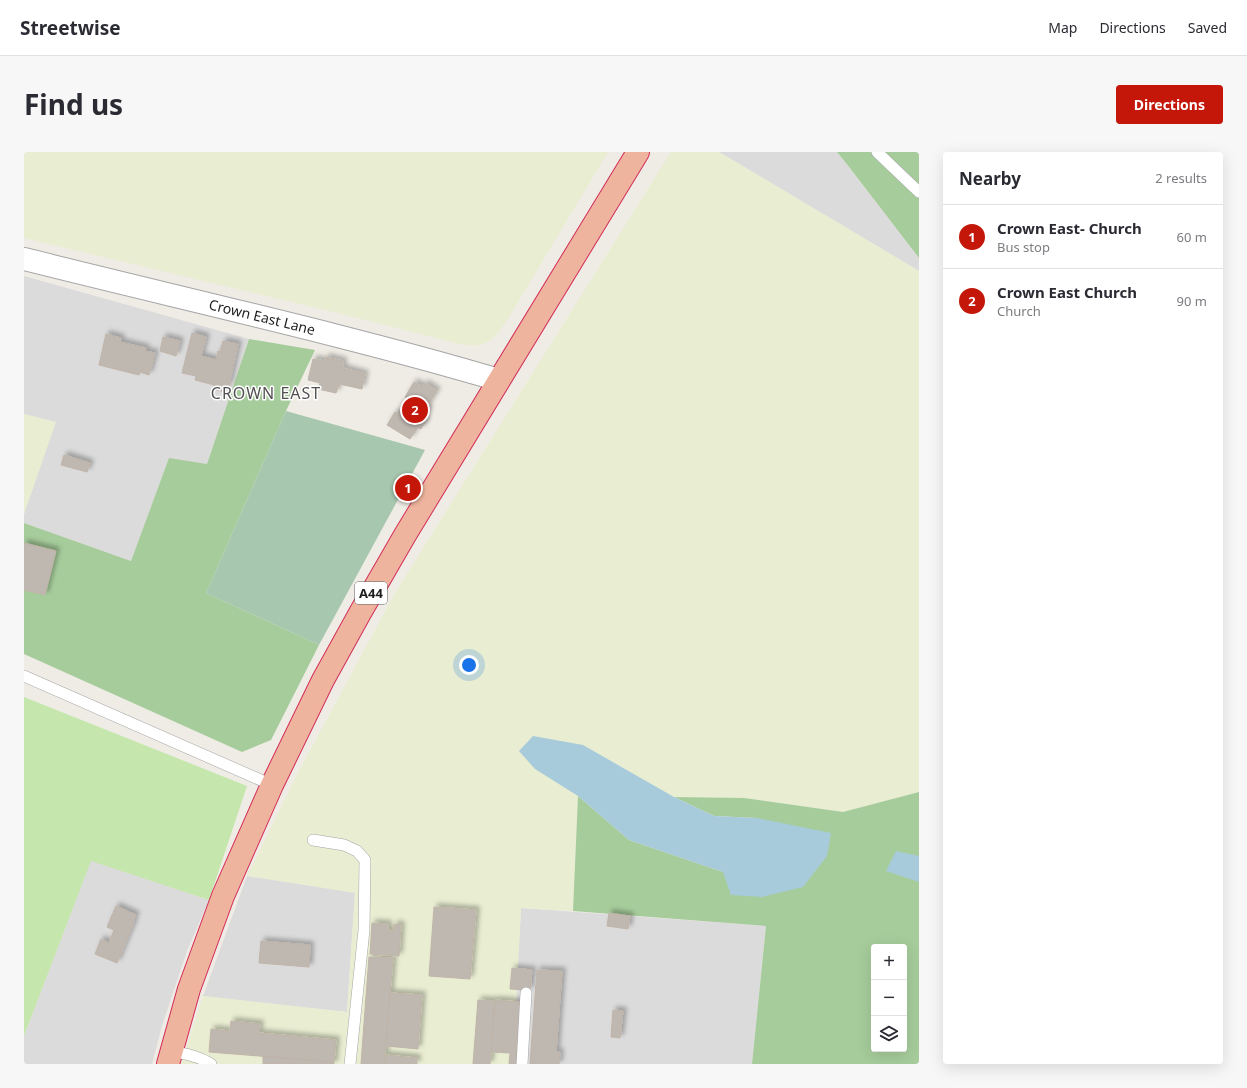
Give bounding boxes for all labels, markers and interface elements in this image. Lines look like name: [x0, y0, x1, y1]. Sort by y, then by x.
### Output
text: Streetwise: [20, 15, 121, 41]
text: Map: [1048, 18, 1077, 37]
text: Directions: [1099, 18, 1166, 37]
text: Saved: [1188, 18, 1227, 37]
text: Find us: [24, 85, 123, 123]
button: Directions: [1116, 85, 1223, 124]
text: Nearby: [959, 167, 1021, 190]
text: 2 results: [1155, 169, 1207, 187]
text: Crown East- Church: [997, 218, 1142, 238]
text: 1: [968, 228, 976, 246]
text: 60 m: [1177, 228, 1207, 246]
text: Bus stop: [997, 238, 1050, 256]
text: Crown East Church: [997, 282, 1137, 302]
text: 2: [968, 292, 976, 310]
text: 90 m: [1177, 292, 1207, 310]
street label: Crown East Lane: [207, 295, 317, 339]
text: Church: [997, 302, 1041, 320]
district label: CROWN EAST: [211, 382, 321, 404]
pin: 2: [402, 395, 428, 425]
pin: 1: [395, 473, 421, 503]
road number: A44: [355, 582, 387, 604]
your location: [459, 655, 479, 675]
map controls: [871, 944, 907, 1052]
button: +: [871, 944, 907, 980]
button: −: [871, 980, 907, 1016]
button: layers: [871, 1016, 907, 1052]

